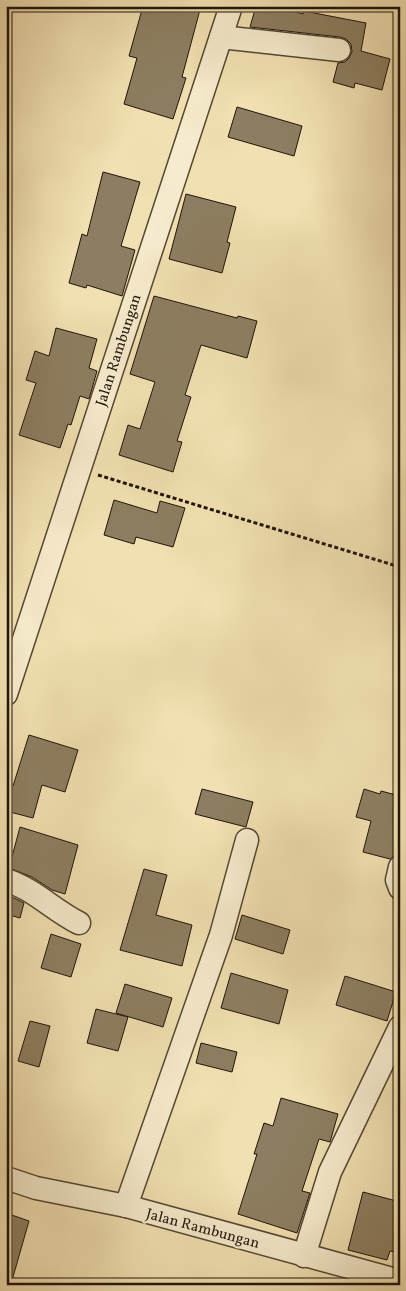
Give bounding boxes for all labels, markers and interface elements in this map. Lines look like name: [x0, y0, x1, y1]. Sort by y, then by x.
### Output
street label: Jalan Rambungan: [91, 292, 148, 409]
street label: Jalan Rambungan: [143, 1204, 262, 1255]

